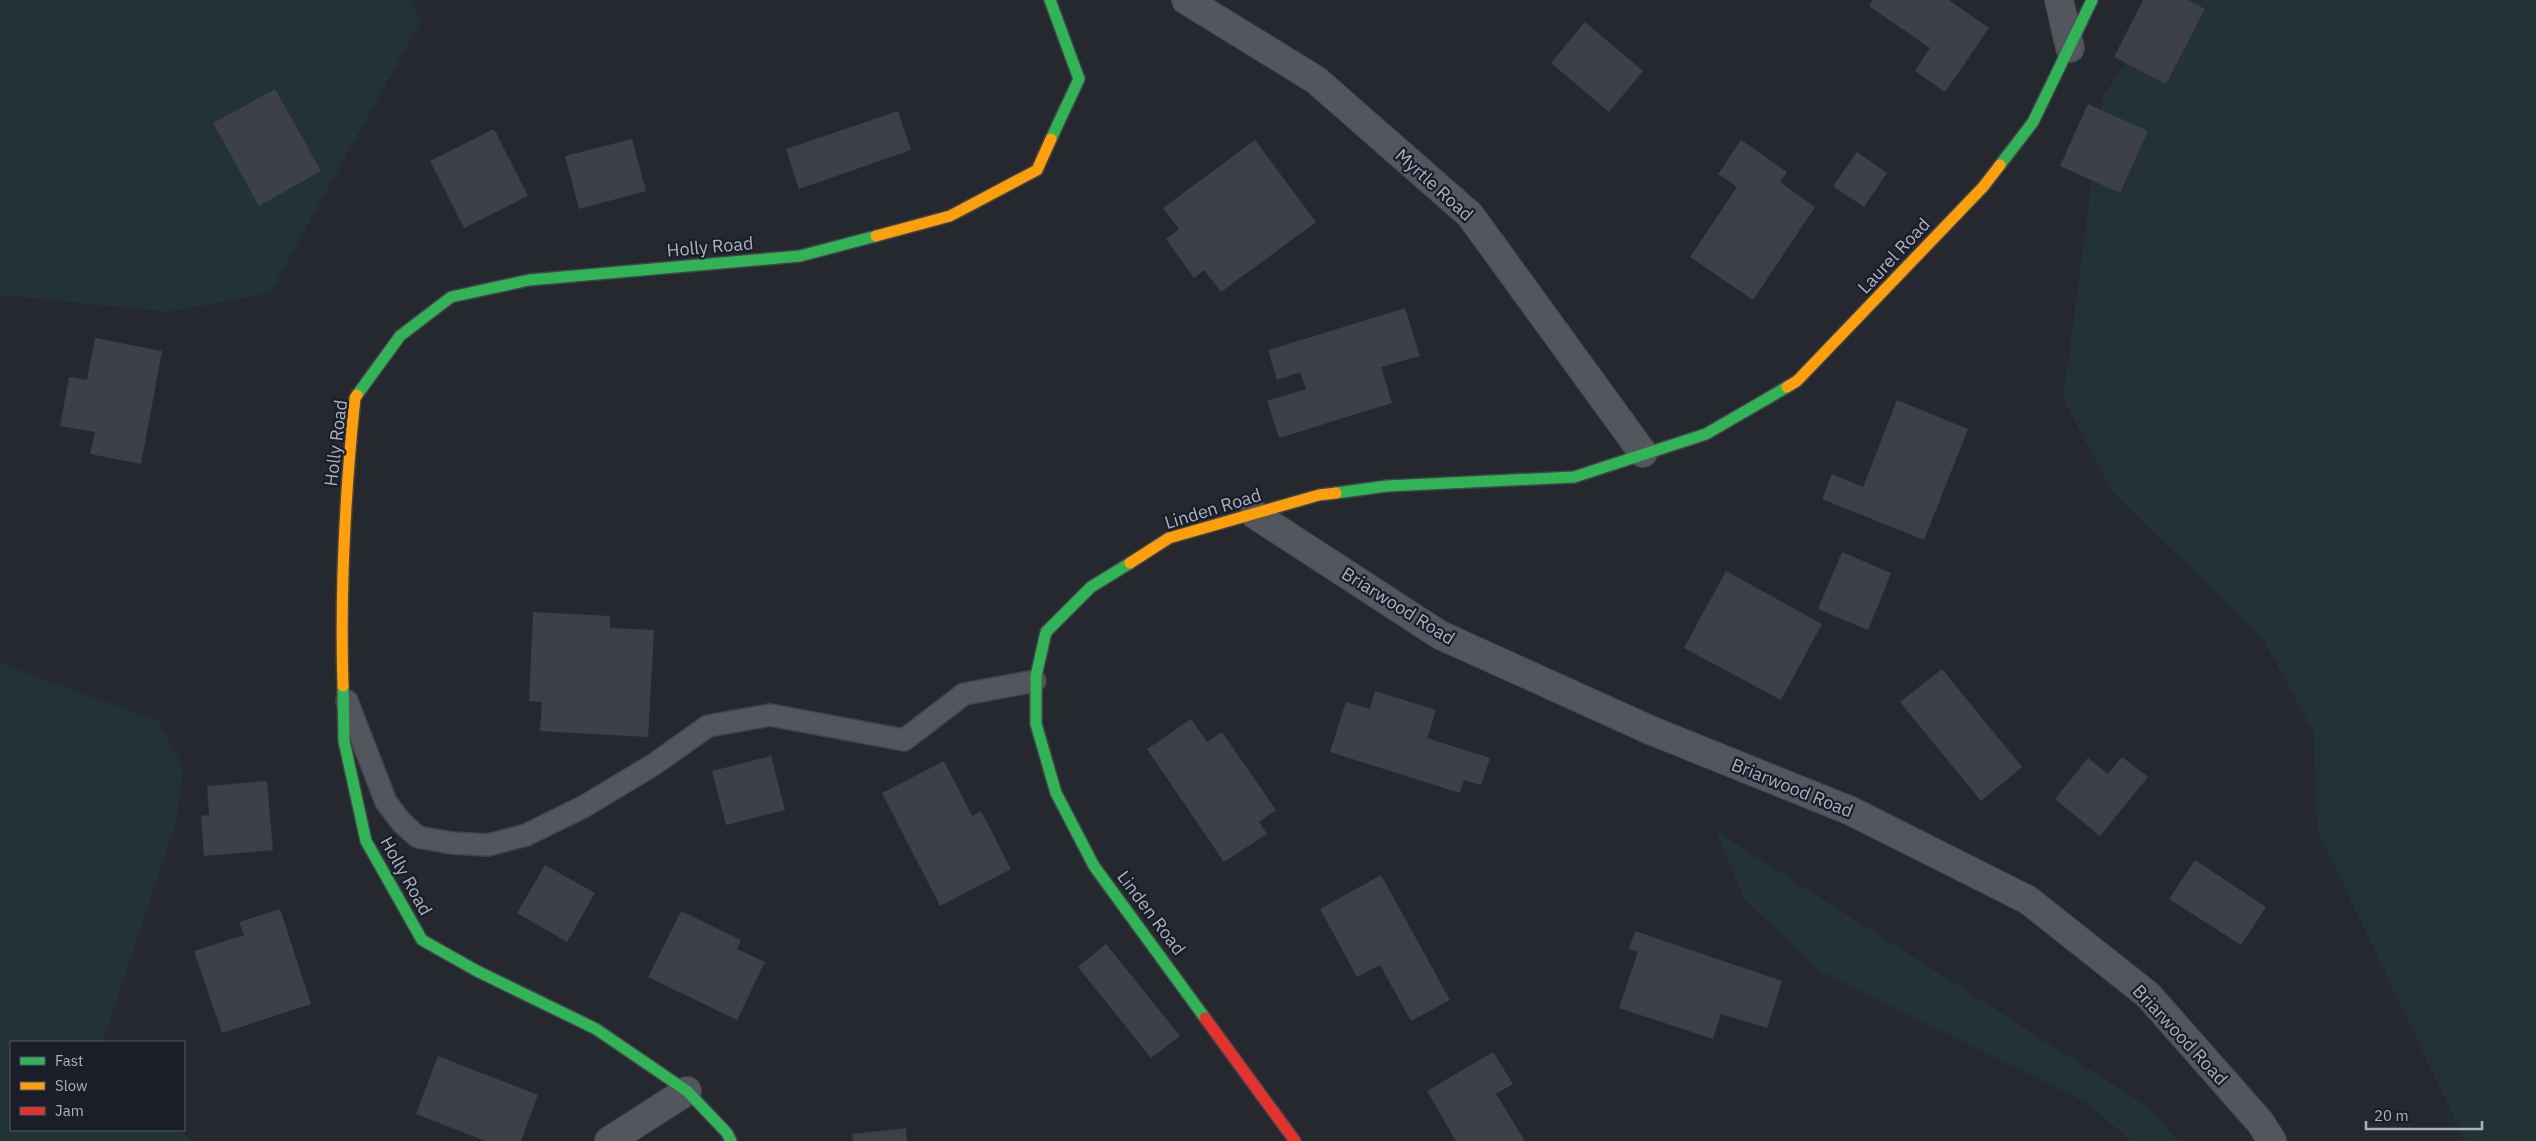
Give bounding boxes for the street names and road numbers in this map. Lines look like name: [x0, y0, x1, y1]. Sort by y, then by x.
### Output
street label: Myrtle Road: [1391, 144, 1478, 226]
street label: Laurel Road: [1853, 213, 1935, 299]
street label: Holly Road: [666, 231, 754, 262]
street label: Holly Road: [319, 398, 352, 487]
street label: Linden Road: [1162, 483, 1264, 534]
street label: Briarwood Road: [1337, 562, 1459, 650]
street label: Briarwood Road: [1728, 753, 1856, 822]
street label: Holly Road: [375, 832, 438, 919]
street label: Linden Road: [1112, 866, 1191, 960]
street label: Briarwood Road: [2128, 980, 2233, 1090]

